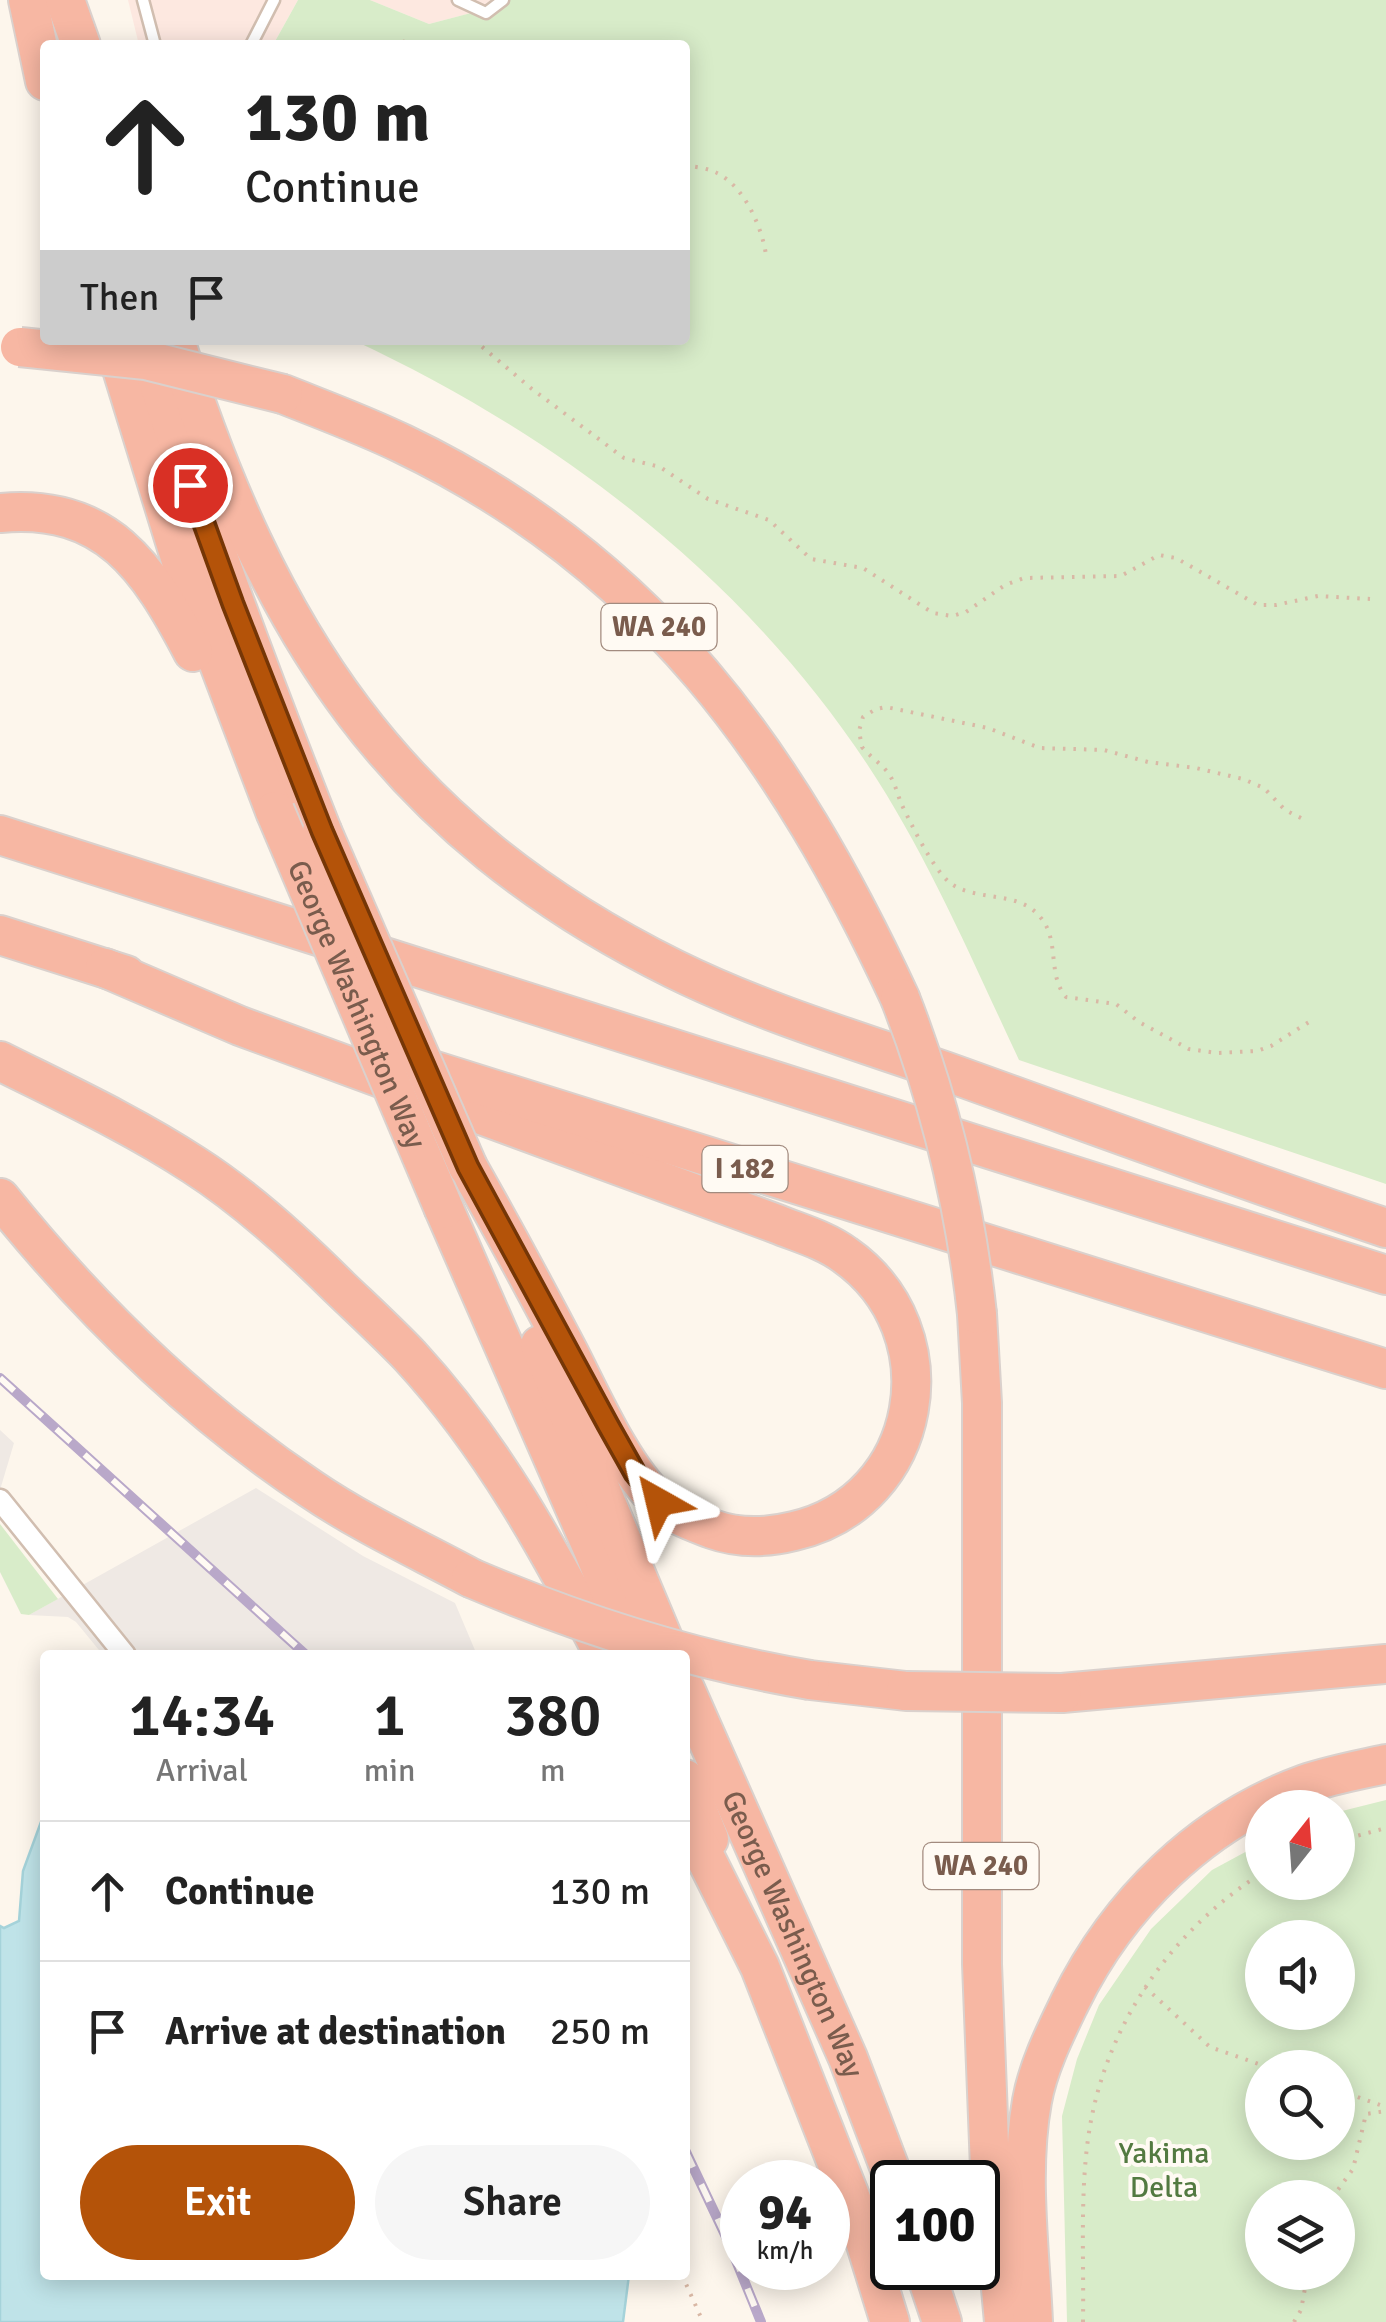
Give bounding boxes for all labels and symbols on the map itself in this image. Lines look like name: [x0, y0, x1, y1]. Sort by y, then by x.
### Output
pin: [148, 443, 233, 528]
road number: WA 240: [602, 604, 716, 650]
street label: George Washington Way: [280, 855, 435, 1154]
road number: I 182: [702, 1146, 788, 1192]
position arrow: [607, 1450, 711, 1554]
street label: George Washington Way: [714, 1785, 872, 2083]
north arrow: [1245, 1790, 1355, 1900]
road number: WA 240: [924, 1843, 1038, 1889]
park label: Yakima Delta: [1118, 2135, 1210, 2206]
speed limit sign: 100: [870, 2160, 1000, 2290]

